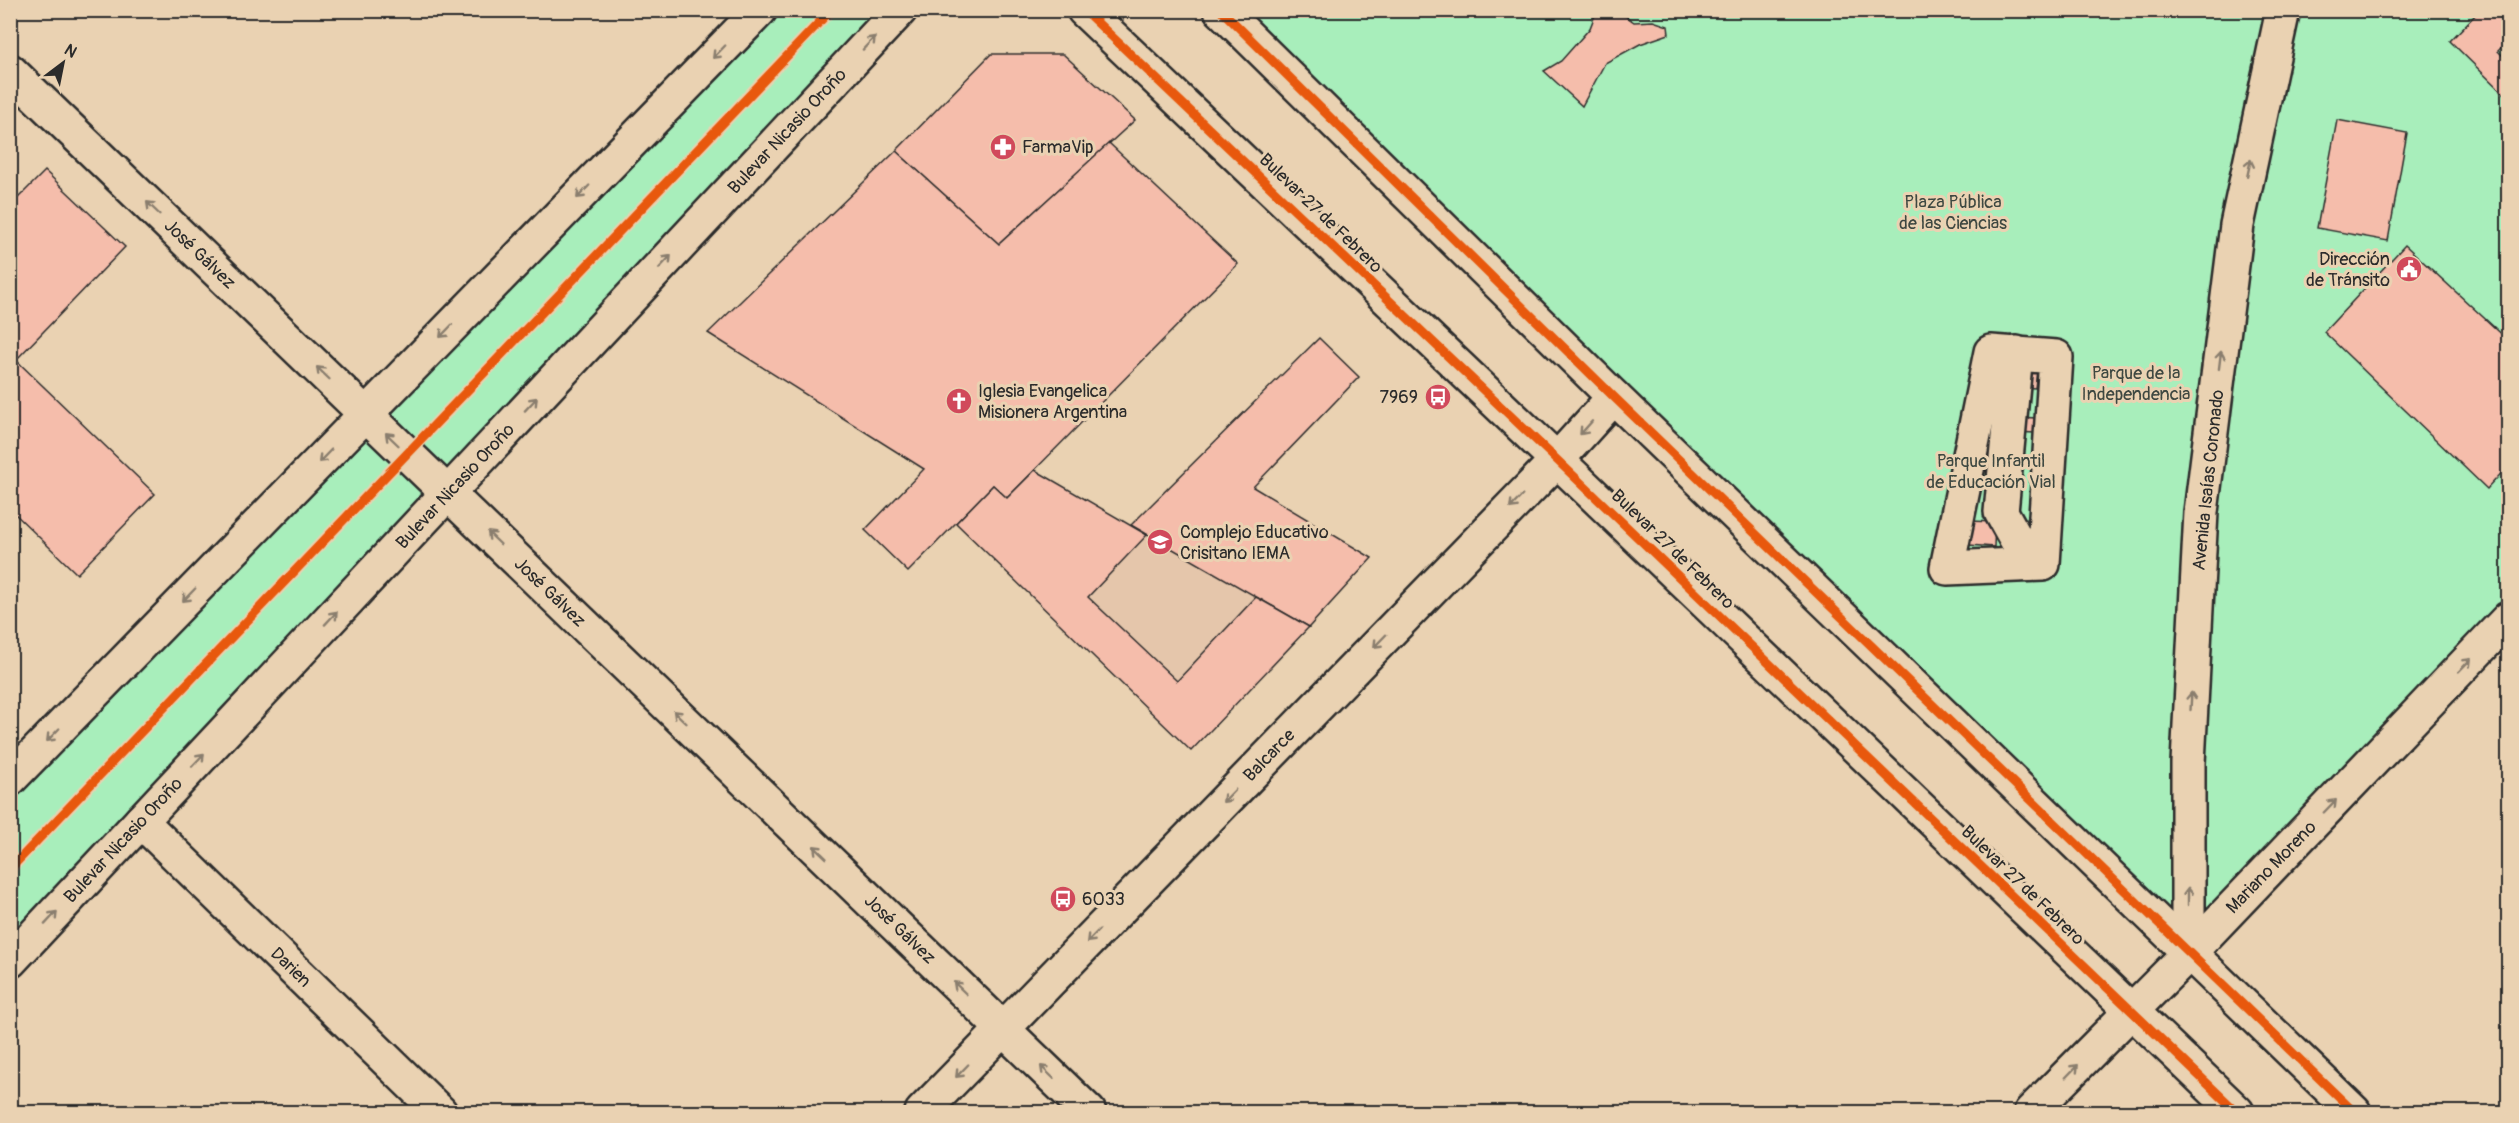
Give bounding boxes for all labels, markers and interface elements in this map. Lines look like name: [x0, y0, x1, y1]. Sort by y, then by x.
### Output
north arrow: [33, 33, 93, 93]
one-way arrow: [862, 36, 876, 51]
text: N: [61, 40, 80, 63]
one-way arrow: [712, 45, 727, 60]
street label: Bulevar Nicasio Oroño: [723, 63, 852, 199]
pharmacy icon: FarmaVip: [988, 132, 1018, 162]
place label: FarmaVip: [1022, 136, 1093, 159]
street label: Bulevar 27 de Febrero: [1254, 148, 1388, 279]
one-way arrow: [2244, 158, 2255, 178]
one-way arrow: [575, 184, 590, 199]
park label: Plaza Pública de las Ciencias: [1899, 191, 2007, 235]
one-way arrow: [145, 201, 160, 216]
street label: José Gálvez: [159, 215, 240, 294]
place label: Dirección de Tránsito: [2306, 248, 2390, 292]
public building icon: Dirección de Tránsito: [2394, 254, 2424, 284]
one-way arrow: [657, 255, 671, 270]
one-way arrow: [439, 323, 454, 338]
one-way arrow: [2215, 351, 2226, 371]
park label: Parque de la Independencia: [2082, 362, 2190, 406]
one-way arrow: [316, 366, 331, 380]
place label: Iglesia Evangelica Misionera Argentina: [978, 380, 1127, 424]
bus stop icon: 7969: [1423, 382, 1453, 412]
church icon: Iglesia Evangelica Misionera Argentina: [944, 386, 974, 416]
place label: 7969: [1379, 386, 1418, 409]
street label: Avenida Isaías Coronado: [2188, 388, 2229, 572]
one-way arrow: [524, 397, 538, 412]
street label: Bulevar Nicasio Oroño: [391, 418, 520, 554]
one-way arrow: [1579, 421, 1593, 436]
one-way arrow: [384, 432, 399, 446]
one-way arrow: [317, 448, 332, 463]
park label: Parque Infantil de Educación Vial: [1926, 450, 2056, 494]
street label: Bulevar 27 de Febrero: [1606, 484, 1740, 615]
one-way arrow: [1509, 494, 1523, 509]
place label: Complejo Educativo Crisitano IEMA: [1180, 521, 1329, 565]
school or university icon: Complejo Educativo Crisitano IEMA: [1145, 527, 1175, 557]
one-way arrow: [487, 530, 502, 545]
street label: José Gálvez: [509, 553, 590, 632]
one-way arrow: [182, 588, 196, 603]
one-way arrow: [324, 610, 339, 625]
one-way arrow: [1373, 634, 1387, 649]
one-way arrow: [2457, 657, 2472, 672]
one-way arrow: [2186, 691, 2197, 711]
one-way arrow: [672, 710, 687, 724]
street label: Balcarce: [1239, 724, 1300, 787]
one-way arrow: [46, 728, 60, 743]
one-way arrow: [191, 753, 205, 768]
street label: Bulevar Nicasio Oroño: [59, 772, 188, 908]
one-way arrow: [1222, 788, 1236, 803]
one-way arrow: [2323, 798, 2337, 813]
street label: Mariano Moreno: [2221, 816, 2322, 919]
street label: Bulevar 27 de Febrero: [1956, 820, 2090, 951]
one-way arrow: [812, 845, 827, 860]
bus stop icon: 6033: [1048, 884, 1078, 914]
one-way arrow: [2182, 886, 2194, 906]
place label: 6033: [1082, 888, 1125, 911]
street label: José Gálvez: [859, 890, 940, 969]
one-way arrow: [43, 911, 57, 926]
one-way arrow: [1086, 928, 1100, 943]
street label: Darien: [265, 942, 316, 992]
one-way arrow: [953, 981, 968, 995]
one-way arrow: [955, 1063, 969, 1078]
one-way arrow: [2064, 1063, 2079, 1078]
one-way arrow: [1040, 1065, 1055, 1079]

